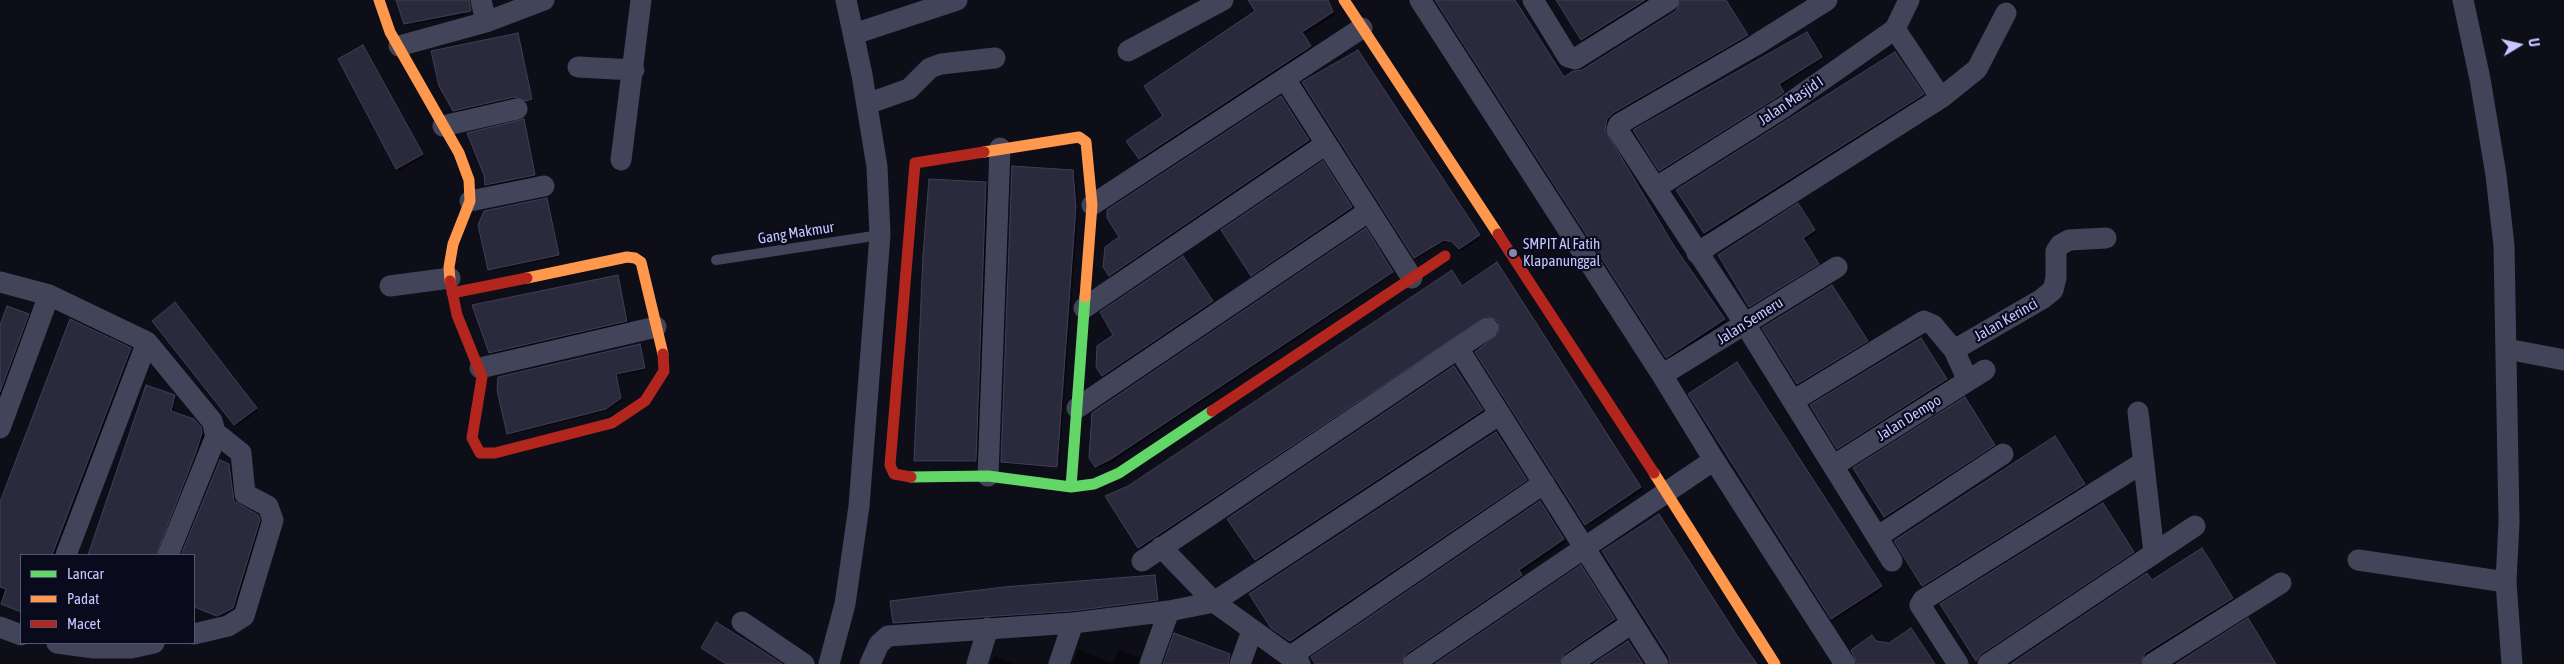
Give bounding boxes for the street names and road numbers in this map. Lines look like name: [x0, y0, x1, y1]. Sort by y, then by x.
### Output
street label: Jalan Masjid I: [1755, 73, 1827, 129]
street label: Gang Makmur: [757, 218, 835, 248]
street label: Jalan Semeru: [1714, 294, 1786, 348]
street label: Jalan Kerinci: [1971, 295, 2041, 345]
street label: Jalan Dempo: [1874, 391, 1944, 445]

